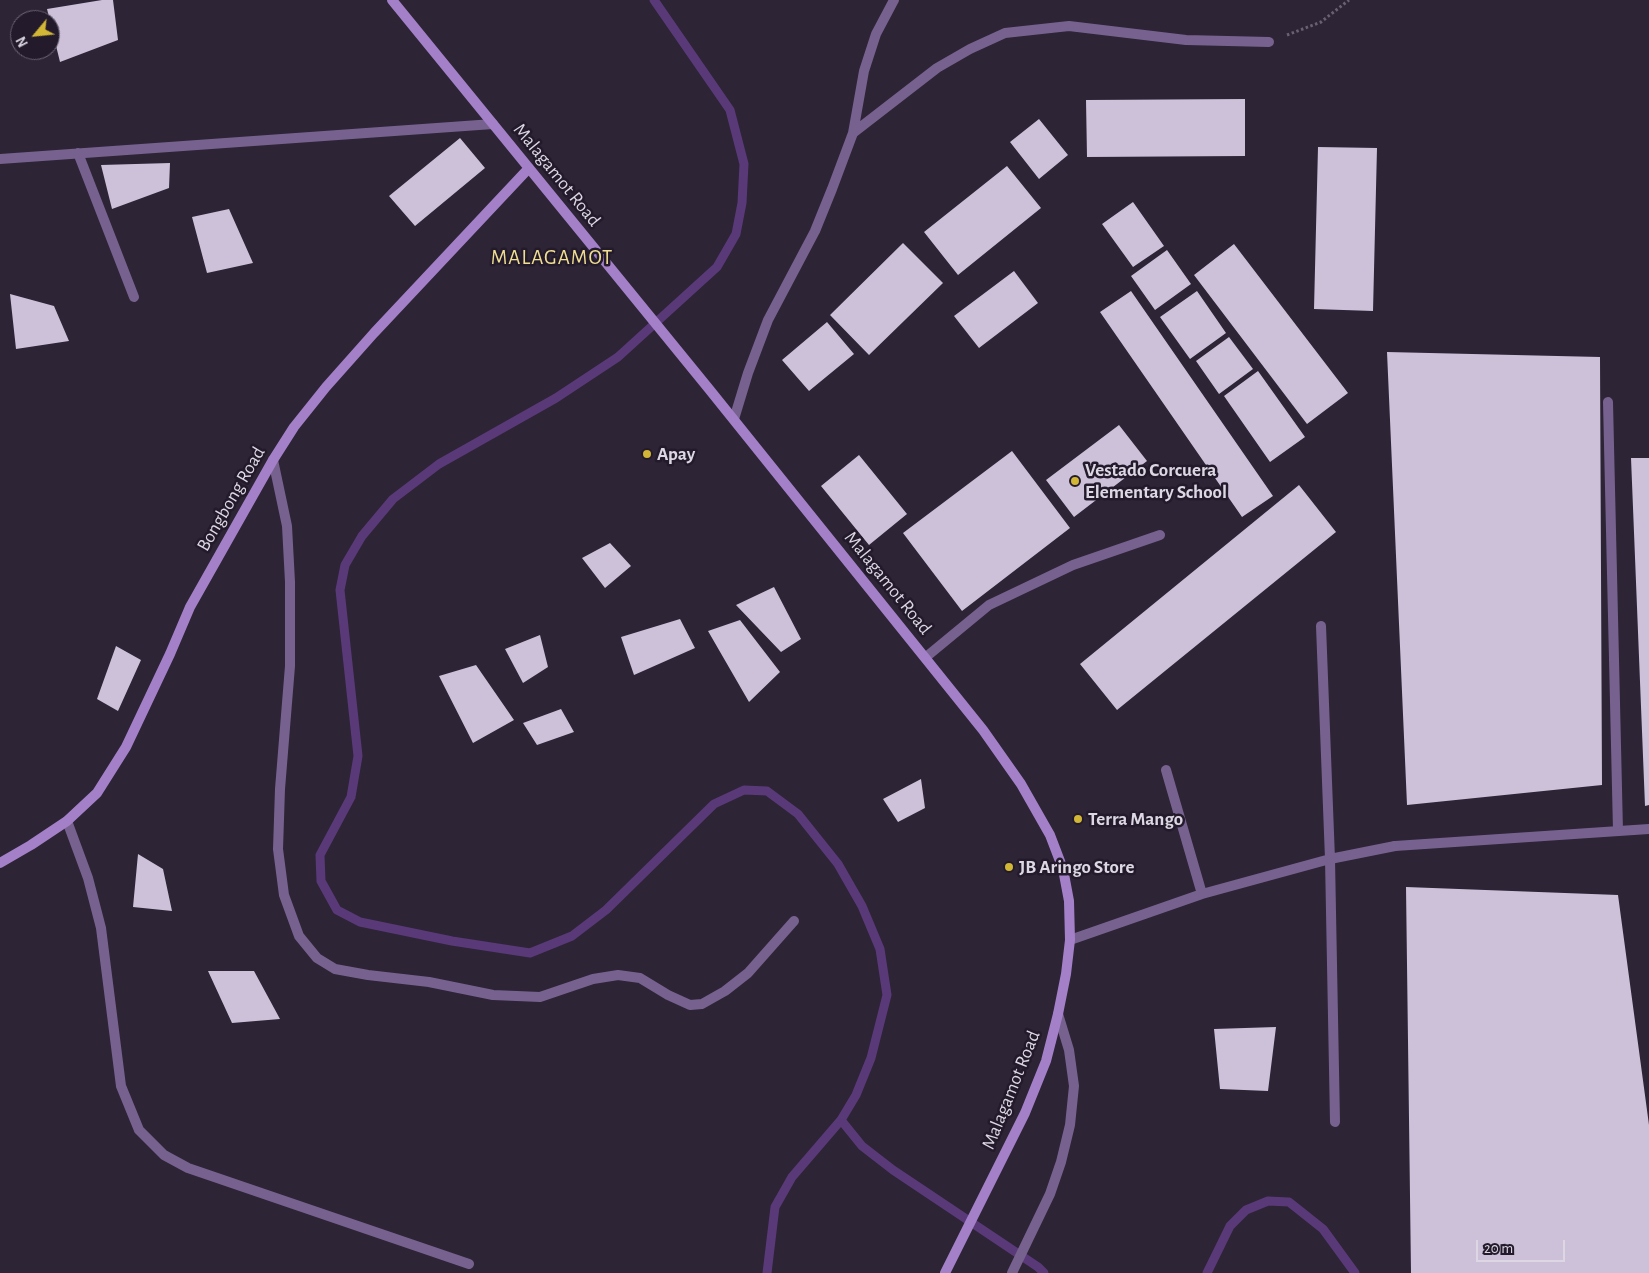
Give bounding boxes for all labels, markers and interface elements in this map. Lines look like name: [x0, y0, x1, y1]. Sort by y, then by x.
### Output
north arrow: [10, 10, 60, 60]
text: N: [14, 34, 31, 49]
street label: Malagamot Road: [508, 119, 606, 231]
district label: MALAGAMOT: [490, 245, 614, 271]
street label: Bongbong Road: [192, 443, 270, 555]
place label: Apay: [657, 443, 695, 465]
marker: Apay: [641, 448, 653, 460]
place label: Vestado Corcuera Elementary School: [1085, 459, 1227, 503]
marker: Vestado Corcuera Elementary School: [1069, 475, 1081, 487]
street label: Malagamot Road: [839, 527, 937, 639]
place label: Terra Mango: [1088, 808, 1183, 830]
marker: Terra Mango: [1072, 813, 1084, 825]
place label: JB Aringo Store: [1019, 856, 1134, 878]
marker: JB Aringo Store: [1003, 861, 1015, 873]
street label: Malagamot Road: [977, 1027, 1045, 1153]
scale bar: [1479, 1230, 1568, 1262]
text: 20 m: [1484, 1241, 1513, 1256]

